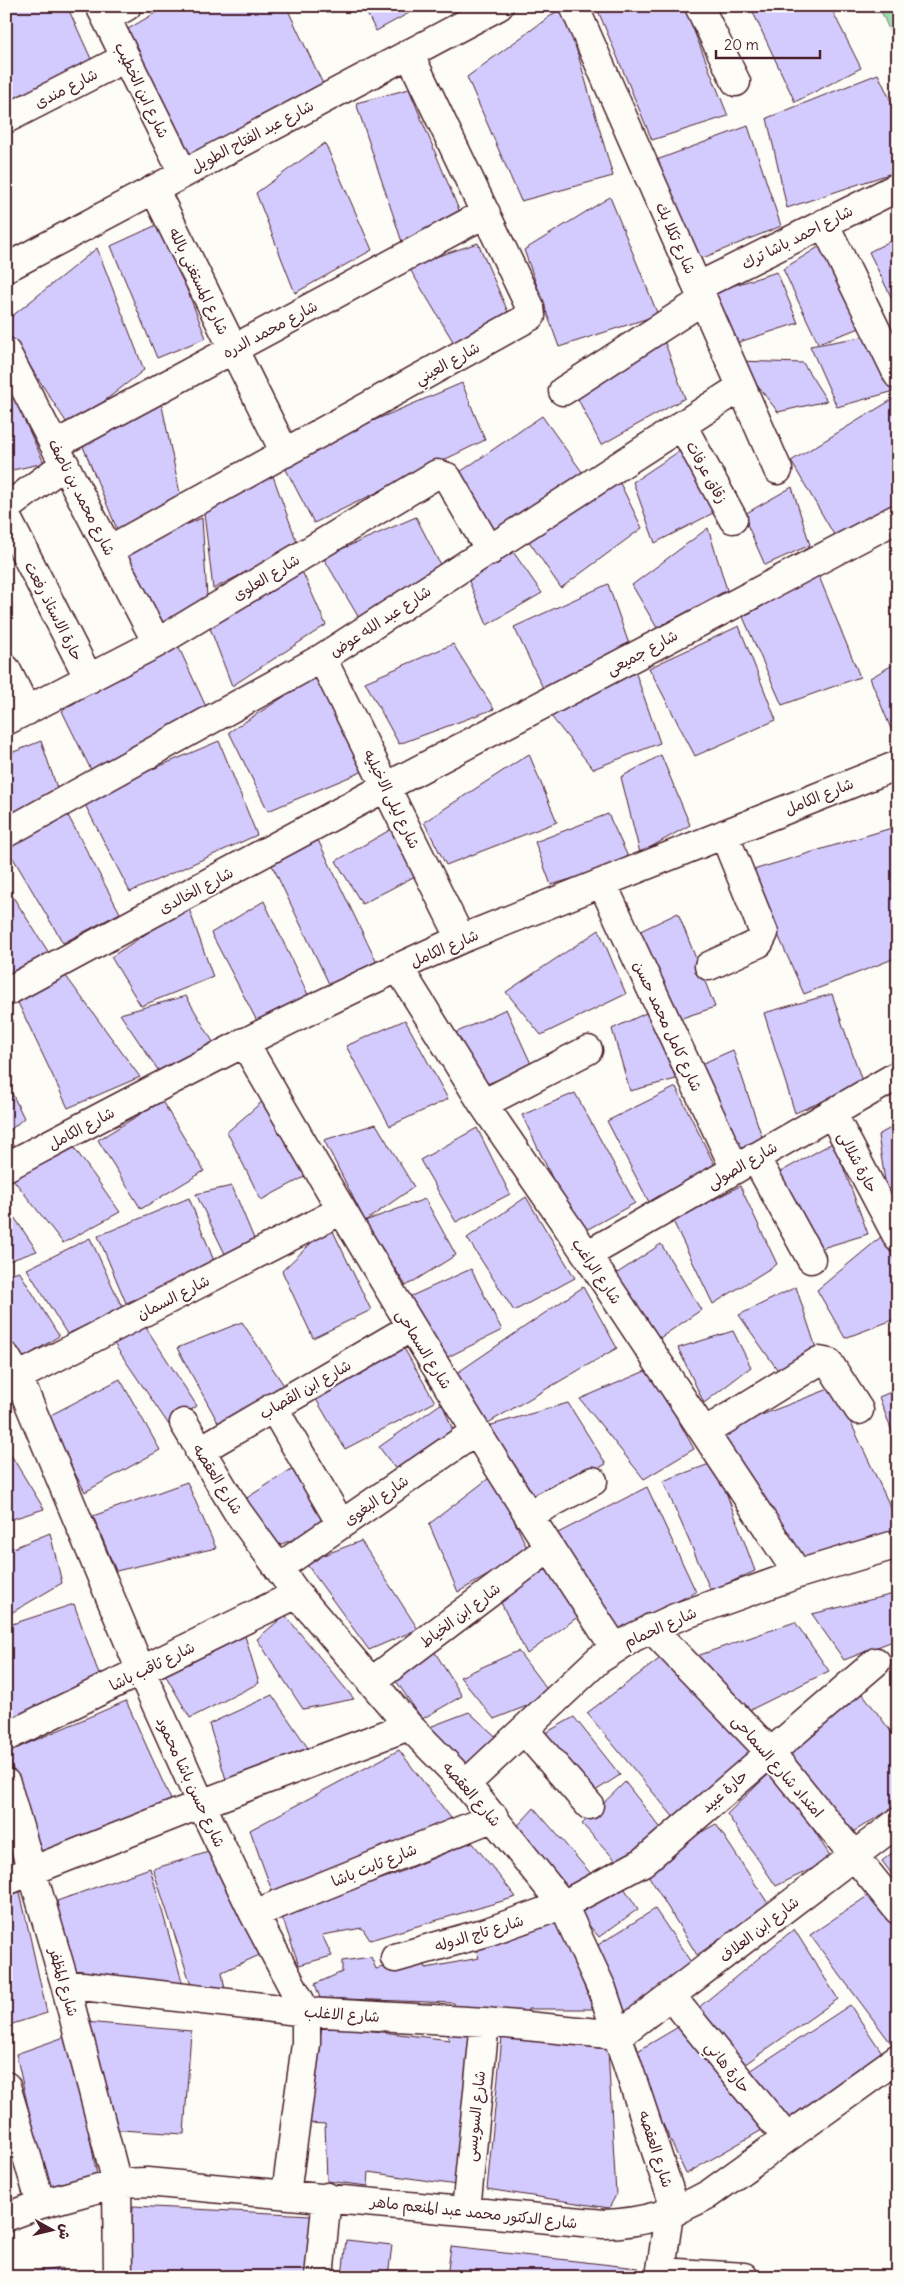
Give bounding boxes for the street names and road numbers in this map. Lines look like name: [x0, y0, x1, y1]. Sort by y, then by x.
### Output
street label: شارع ابن الخطيب: [110, 39, 173, 141]
street label: شارع مندى: [31, 64, 101, 113]
street label: شارع عبد الفتاح الطويل: [187, 95, 317, 177]
street label: شارع تكلا بك: [651, 199, 700, 277]
street label: شارع احمد باشا ترك: [738, 201, 856, 274]
street label: شارع المستغنى بالله: [164, 224, 233, 338]
street label: شارع محمد الدره: [219, 296, 321, 363]
street label: شارع العيني: [411, 337, 485, 392]
street label: شارع محمد بن ناصف: [43, 435, 120, 559]
street label: زقاق عرفات: [682, 438, 732, 506]
street label: شارع العلوى: [229, 550, 303, 605]
street label: حارة الاستاذ رفعت: [21, 558, 87, 664]
street label: شارع عبد الله عوض: [326, 581, 435, 662]
street label: شارع جميعى: [603, 625, 681, 680]
street label: شارع ليلى الاخيليه: [359, 746, 424, 852]
street label: شارع الكامل: [782, 774, 857, 819]
street label: شارع الخالدى: [156, 862, 237, 918]
street label: شارع الكامل: [407, 925, 482, 972]
street label: شارع كامل محمد حسن: [628, 958, 707, 1095]
street label: شارع الكامل: [44, 1103, 118, 1154]
street label: حارة شلالى: [833, 1128, 882, 1196]
street label: شارع الصولى: [703, 1137, 781, 1194]
street label: شارع الراغب: [567, 1234, 626, 1308]
street label: شارع السمان: [133, 1271, 213, 1324]
street label: شارع السماحى: [391, 1306, 456, 1393]
street label: شارع ابن القصاب: [256, 1355, 355, 1424]
street label: شارع العقصه: [188, 1440, 247, 1518]
street label: شارع البغوى: [340, 1471, 413, 1530]
street label: شارع ابن الخياط: [416, 1579, 505, 1652]
street label: شارع الحمام: [621, 1602, 700, 1653]
street label: شارع ثاقب باشا: [106, 1637, 198, 1696]
street label: امتداد شارع السماحى: [728, 1711, 828, 1822]
street label: شارع حسن باشا محمود: [151, 1714, 230, 1851]
street label: شارع العقصه: [438, 1758, 505, 1831]
street label: حارة عبيد: [697, 1765, 751, 1817]
street label: شارع ثابت باشا: [328, 1839, 420, 1892]
street label: شارع ابن العلاف: [715, 1892, 803, 1967]
street label: شارع تاج الدوله: [432, 1910, 526, 1956]
street label: شارع المظفر: [44, 1944, 83, 2019]
street label: شارع الاغلب: [304, 2002, 380, 2027]
street label: حارة هاني: [698, 2037, 755, 2099]
street label: شارع السويسى: [461, 2070, 490, 2163]
street label: شارع العقصه: [634, 2108, 677, 2190]
street label: شارع الدكتور محمد عبد المنعم ماهر: [367, 2191, 578, 2235]

